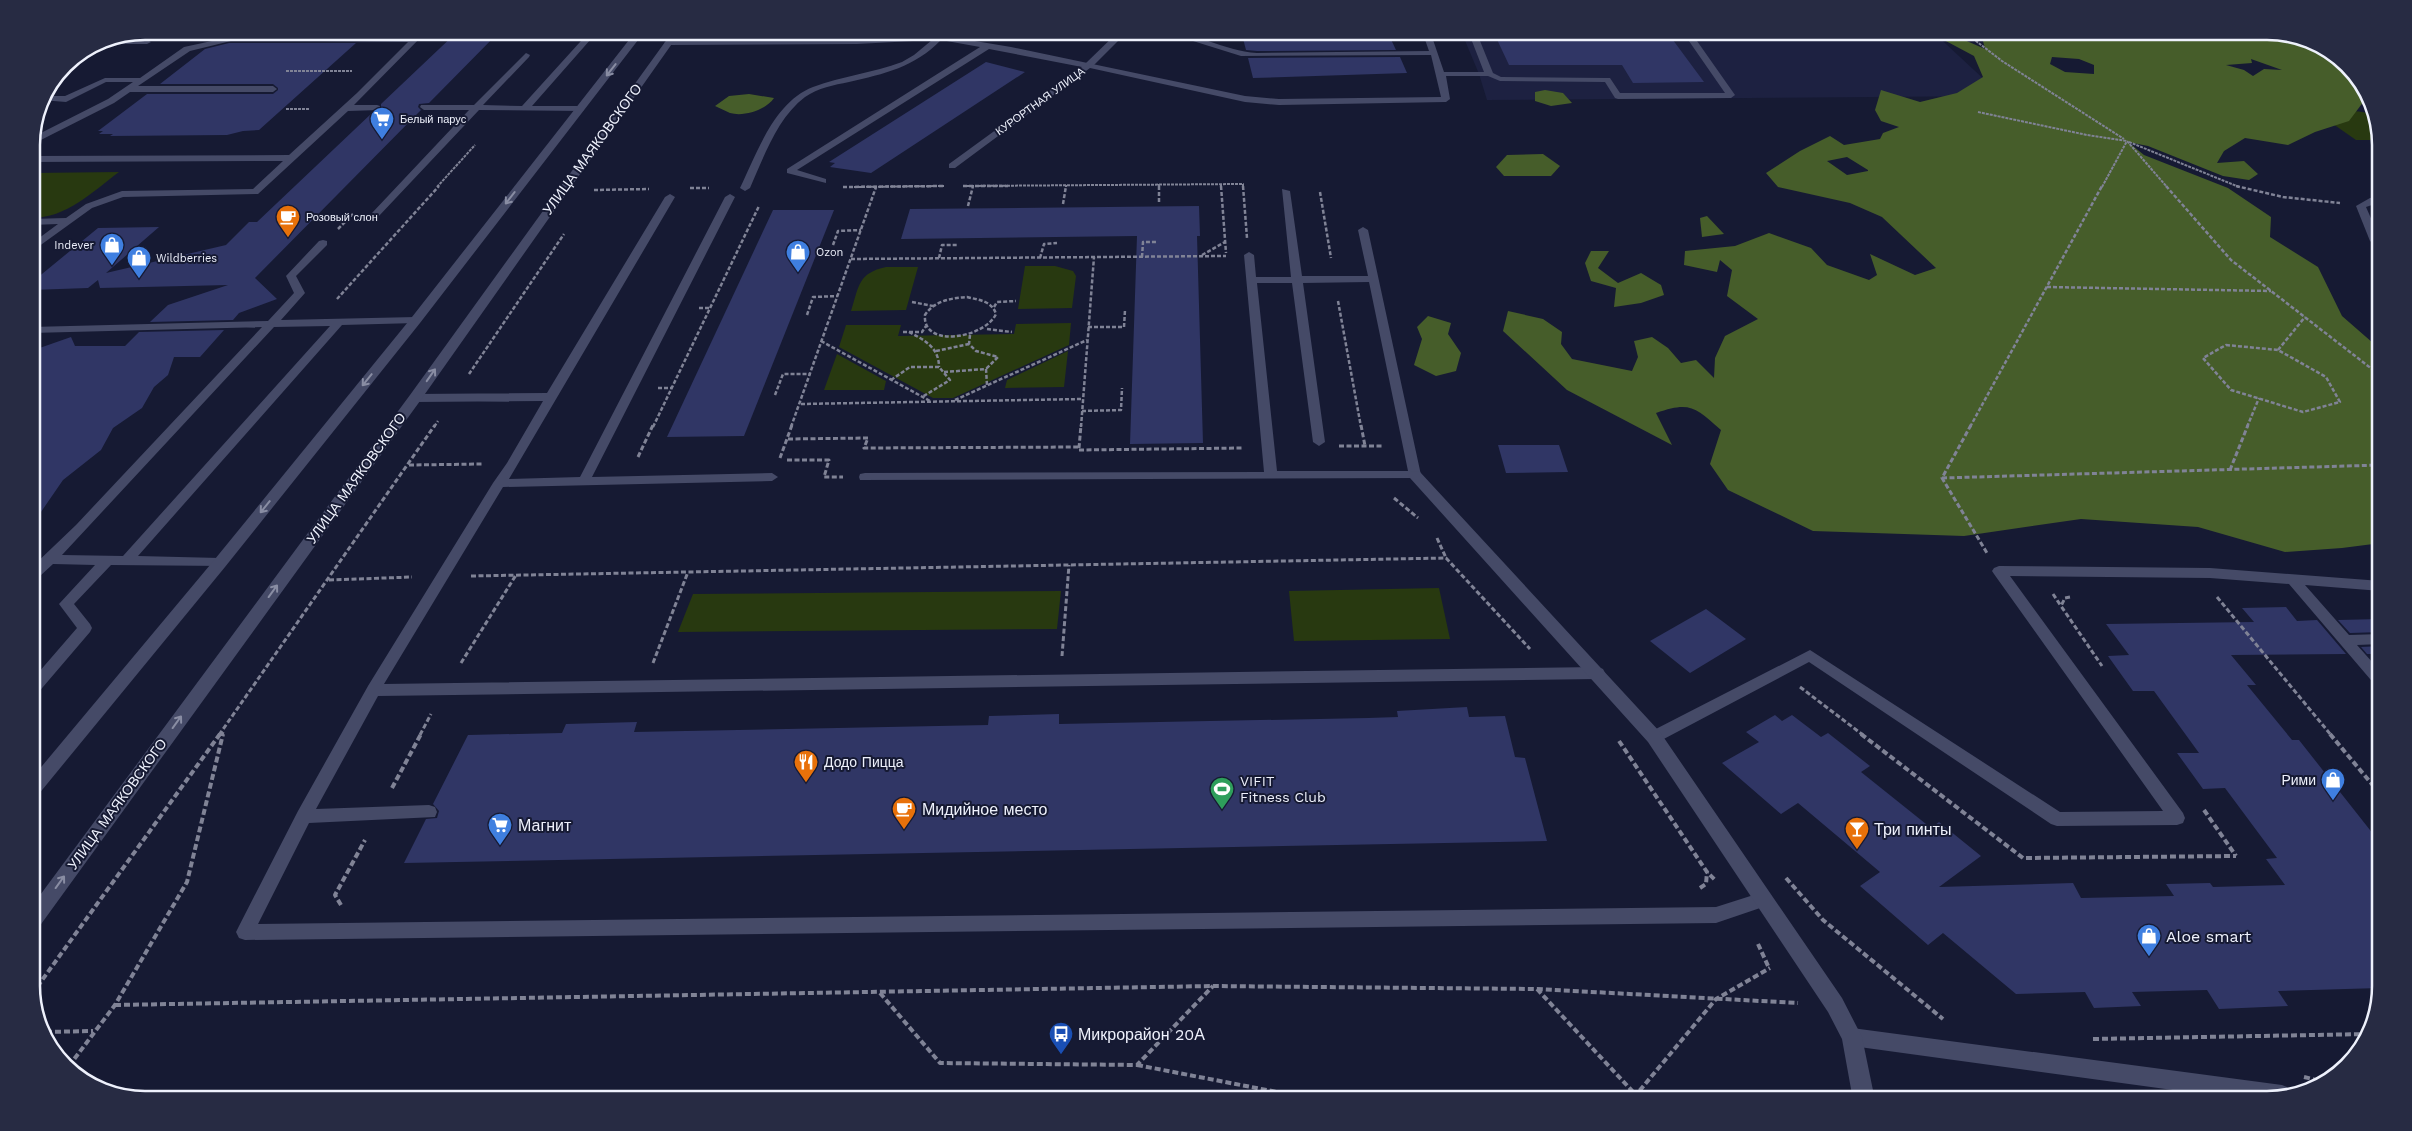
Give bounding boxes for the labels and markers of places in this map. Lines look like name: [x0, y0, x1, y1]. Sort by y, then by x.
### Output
supermarket icon: Белый парус: [369, 106, 395, 140]
place label: Белый парус: [400, 113, 467, 126]
cafe icon: Розовый слон: [275, 204, 301, 238]
place label: Розовый слон: [306, 211, 378, 224]
shop icon: Indever: [99, 232, 125, 266]
place label: Indever: [54, 239, 95, 252]
shop icon: Ozon: [785, 239, 811, 273]
shop icon: Wildberries: [126, 245, 152, 279]
place label: Ozon: [816, 246, 843, 259]
place label: Wildberries: [156, 252, 217, 265]
restaurant icon: Додо Пицца: [793, 749, 819, 783]
place label: Додо Пицца: [824, 754, 904, 770]
shop icon: Рими: [2320, 767, 2346, 801]
place label: Рими: [2281, 772, 2316, 788]
place label: VIFIT Fitness Club: [1240, 773, 1326, 805]
sports icon: VIFIT Fitness Club: [1209, 776, 1235, 810]
cafe icon: Мидийное место: [891, 796, 917, 830]
place label: Мидийное место: [922, 800, 1048, 819]
supermarket icon: Магнит: [487, 812, 513, 846]
place label: Магнит: [518, 816, 572, 835]
bar icon: Три пинты: [1844, 816, 1870, 850]
place label: Три пинты: [1874, 820, 1951, 839]
shop icon: Aloe smart: [2136, 923, 2162, 957]
place label: Aloe smart: [2166, 927, 2252, 946]
bus stop icon: Микрорайон 20А: [1048, 1021, 1074, 1055]
place label: Микрорайон 20А: [1078, 1025, 1205, 1044]

